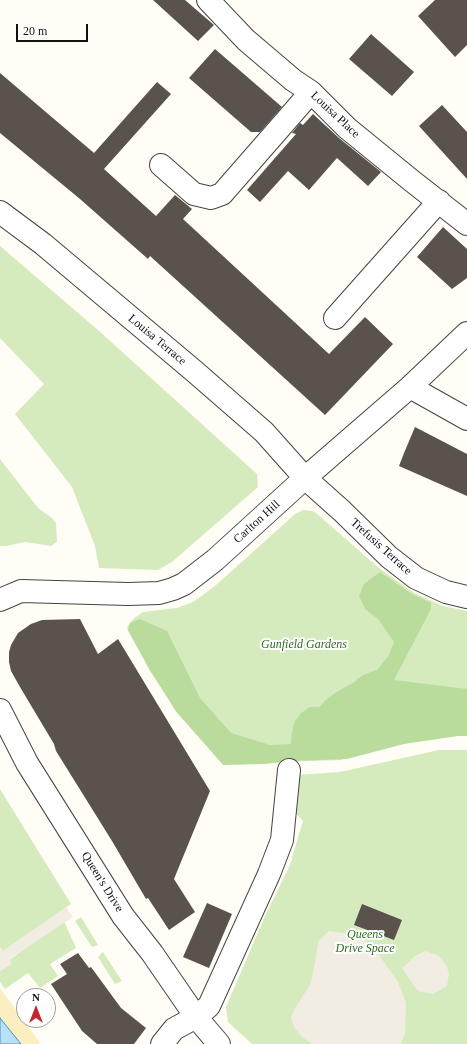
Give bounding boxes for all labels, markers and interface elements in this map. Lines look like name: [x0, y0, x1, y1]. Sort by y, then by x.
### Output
scale bar: [18, 16, 90, 42]
text: 20 m: [23, 24, 47, 38]
street label: Louisa Place: [308, 89, 362, 141]
street label: Louisa Terrace: [125, 312, 189, 368]
street label: Carlton Hill: [231, 497, 283, 547]
street label: Trefusis Terrace: [347, 516, 415, 578]
park label: Gunfield Gardens: [261, 638, 347, 652]
street label: Queen's Drive: [78, 849, 126, 915]
park label: Queens Drive Space: [336, 928, 394, 956]
north arrow: [16, 988, 56, 1028]
text: N: [32, 991, 40, 1003]

